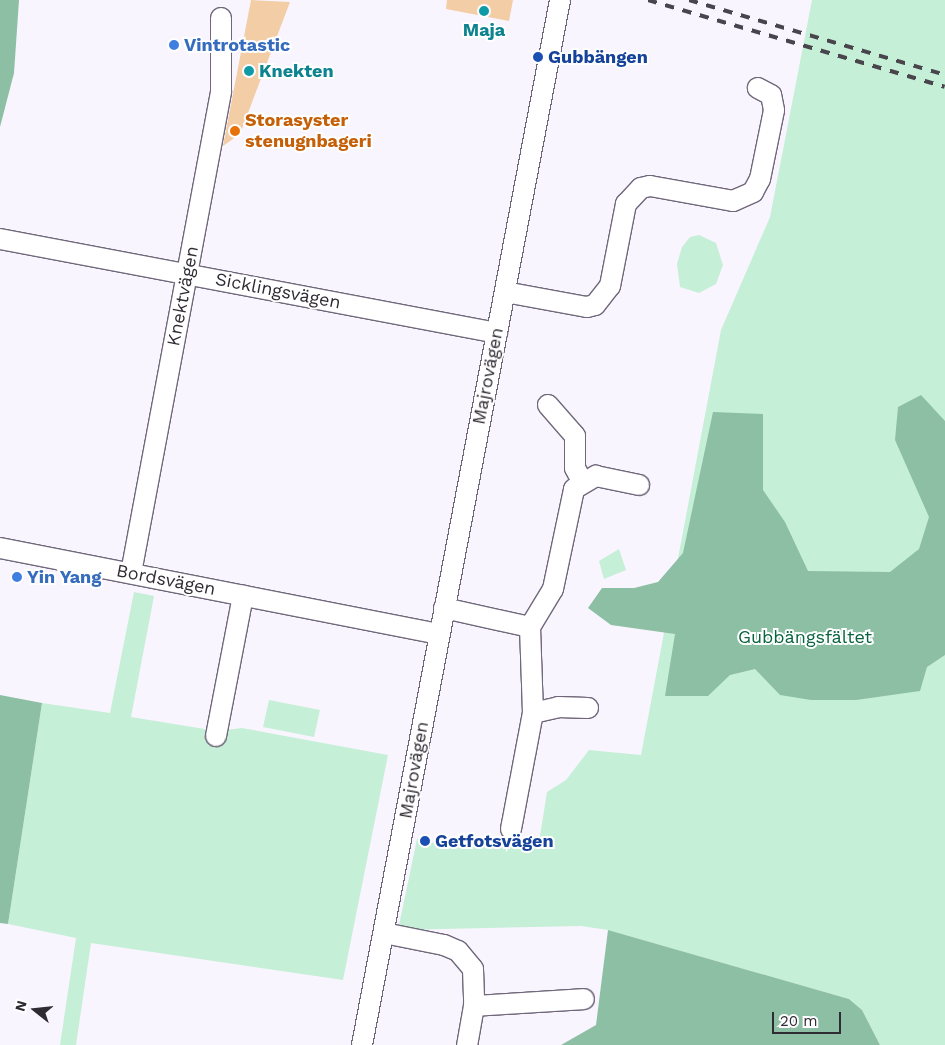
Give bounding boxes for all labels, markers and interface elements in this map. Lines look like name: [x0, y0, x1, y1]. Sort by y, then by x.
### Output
marker: Maja: [478, 5, 490, 17]
place label: Maja: [463, 19, 505, 41]
place label: Vintrotastic: [184, 34, 290, 56]
marker: Vintrotastic: [168, 39, 180, 51]
place label: Gubbängen: [548, 46, 648, 68]
marker: Gubbängen: [532, 51, 544, 63]
place label: Knekten: [259, 60, 334, 82]
marker: Knekten: [243, 65, 255, 77]
place label: Storasyster stenugnbageri: [245, 110, 372, 152]
marker: Storasyster stenugnbageri: [229, 125, 241, 137]
street label: Knektvägen: [163, 244, 203, 348]
street label: Sicklingsvägen: [214, 268, 342, 314]
street label: Majrovägen: [468, 326, 508, 426]
street label: Bordsvägen: [115, 560, 217, 600]
place label: Yin Yang: [27, 566, 102, 588]
marker: Yin Yang: [11, 571, 23, 583]
park label: Gubbängsfältet: [738, 626, 872, 648]
street label: Majrovägen: [395, 720, 433, 820]
place label: Getfotsvägen: [435, 830, 554, 852]
marker: Getfotsvägen: [419, 835, 431, 847]
north arrow: [10, 985, 60, 1035]
text: N: [11, 999, 30, 1013]
scale bar: [775, 1002, 844, 1034]
text: 20 m: [780, 1012, 818, 1030]

